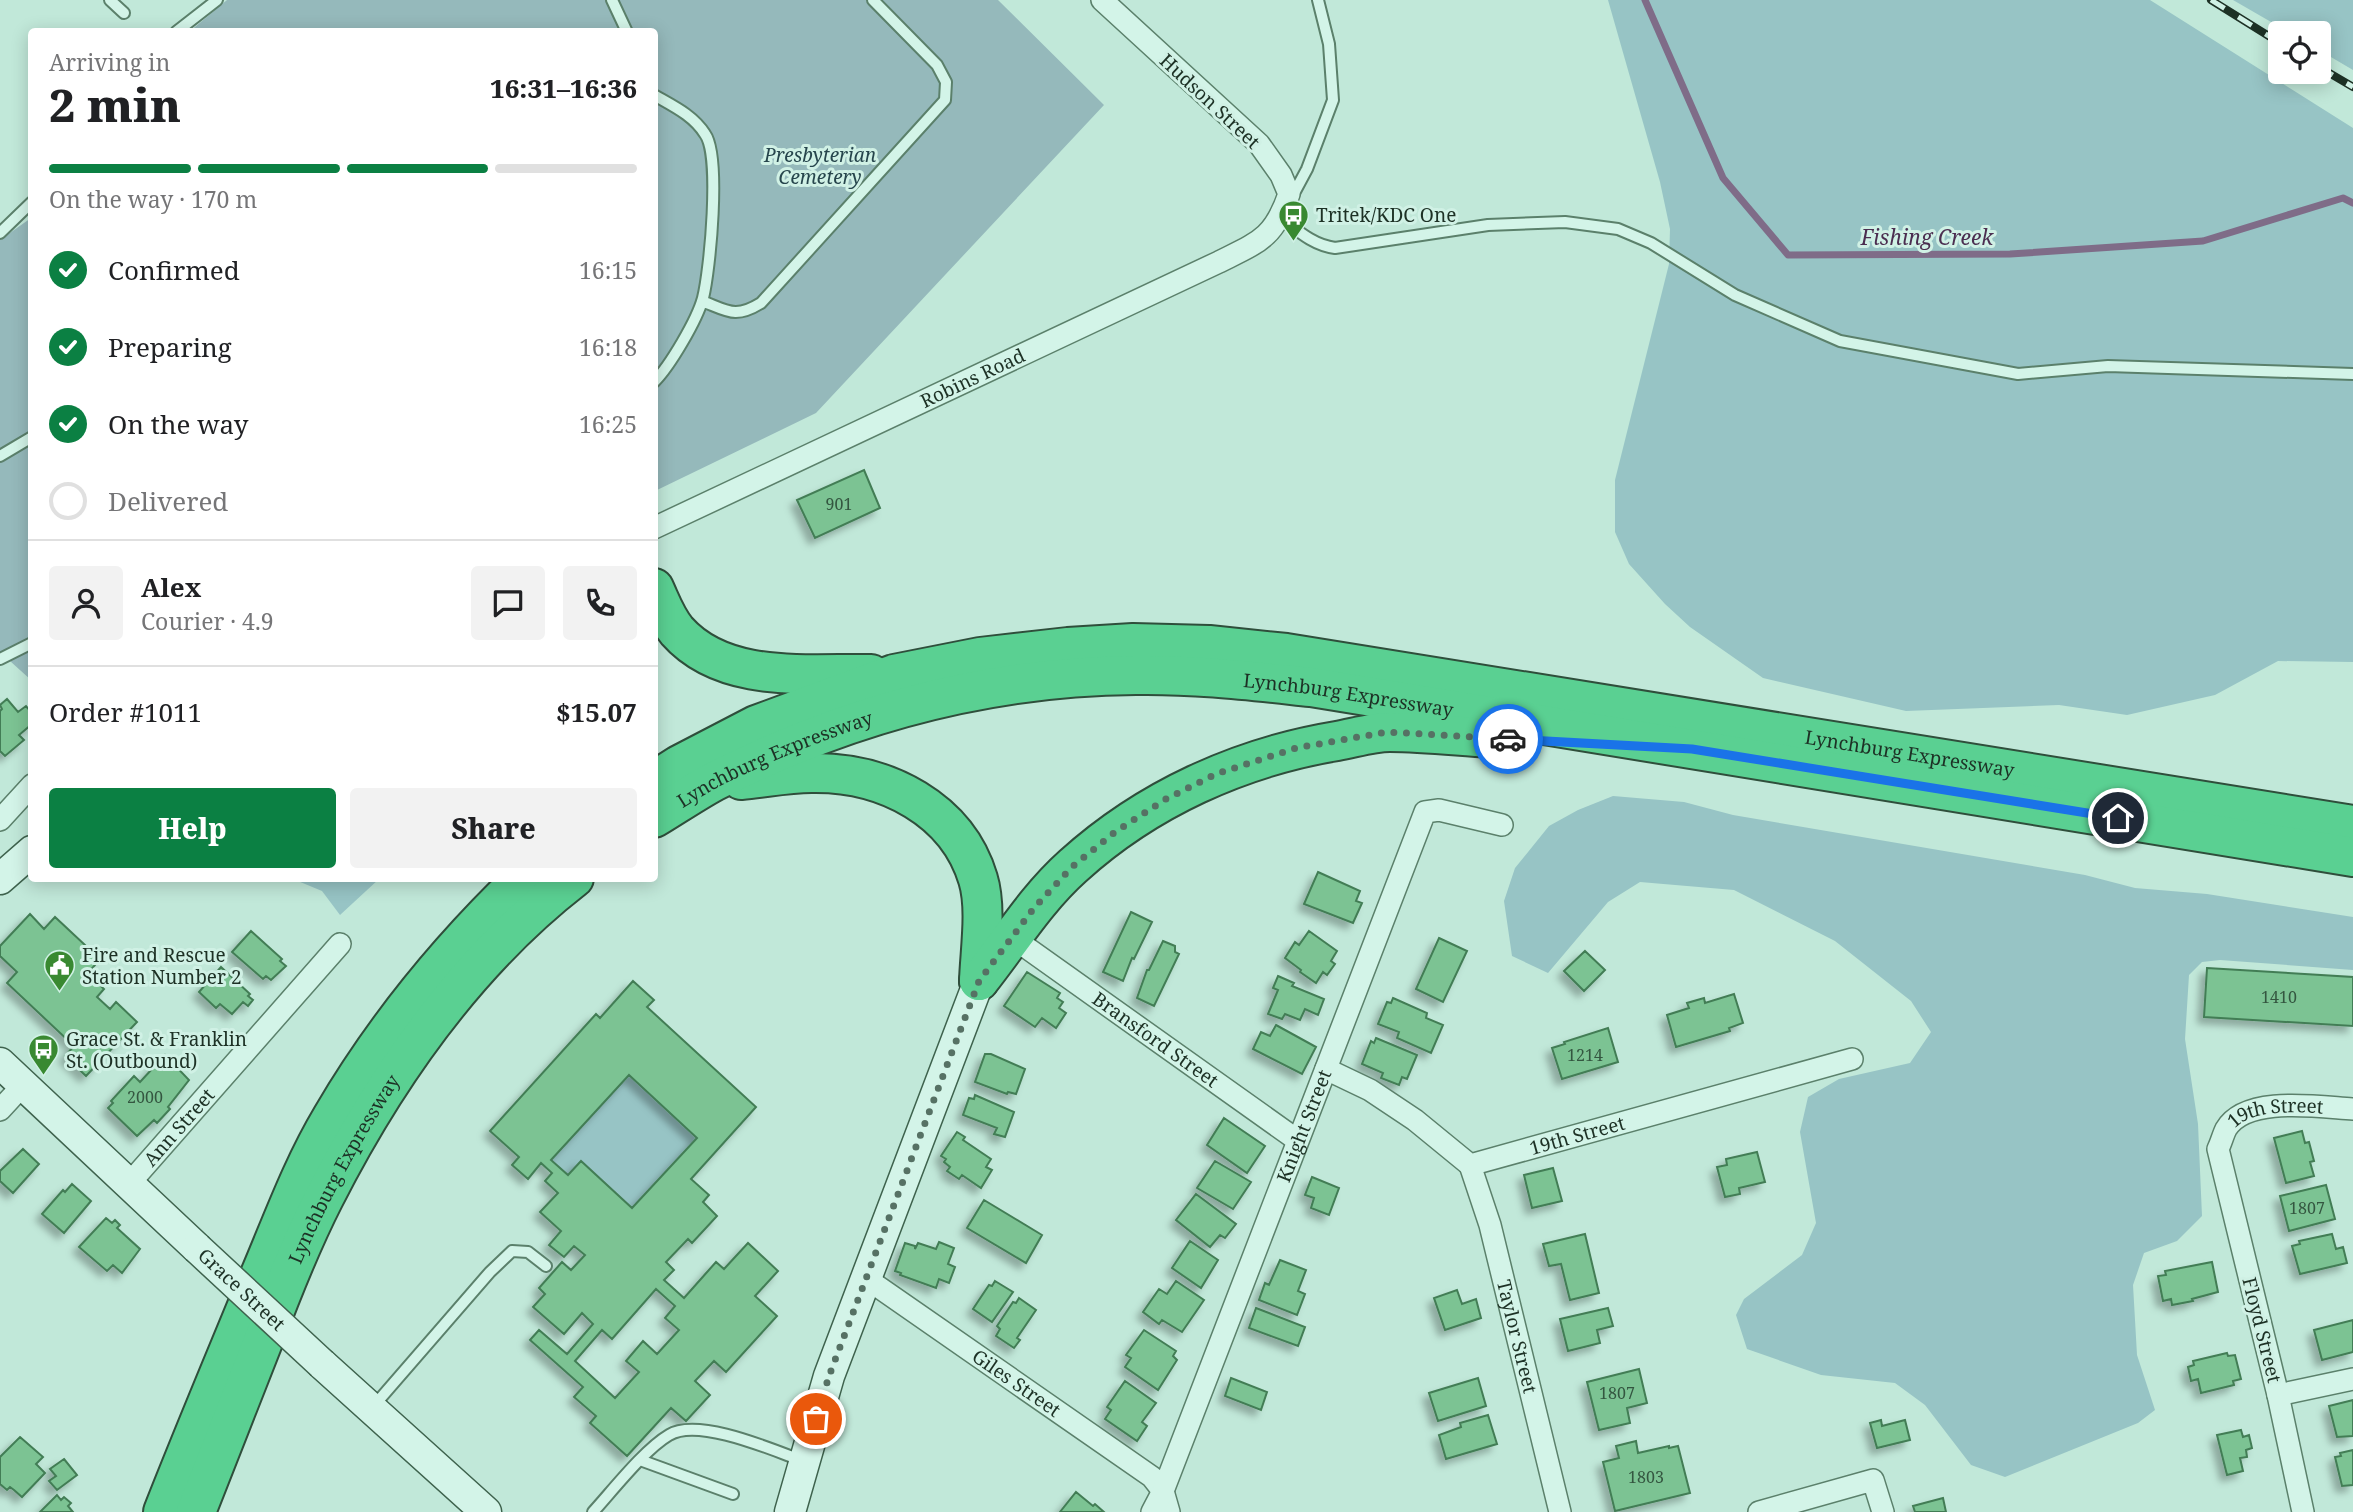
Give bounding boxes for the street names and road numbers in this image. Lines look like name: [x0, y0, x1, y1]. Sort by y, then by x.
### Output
street label: Hudson Street: [1154, 48, 1266, 155]
street label: Robins Road: [916, 342, 1029, 414]
street label: Lynchburg Expressway: [1242, 667, 1456, 723]
street label: Lynchburg Expressway: [672, 705, 876, 814]
street label: Lynchburg Expressway: [1803, 724, 2016, 783]
street label: Bransford Street: [1087, 986, 1224, 1093]
street label: Knight Street: [1270, 1066, 1337, 1186]
street label: Lynchburg Expressway: [282, 1069, 406, 1268]
street label: Ann Street: [137, 1082, 220, 1172]
street label: 19th Street: [2221, 1092, 2325, 1133]
street label: 19th Street: [1526, 1110, 1628, 1161]
street label: Grace Street: [192, 1242, 291, 1337]
street label: Floyd Street: [2236, 1274, 2288, 1386]
street label: Taylor Street: [1491, 1277, 1544, 1396]
street label: Giles Street: [967, 1343, 1066, 1423]

